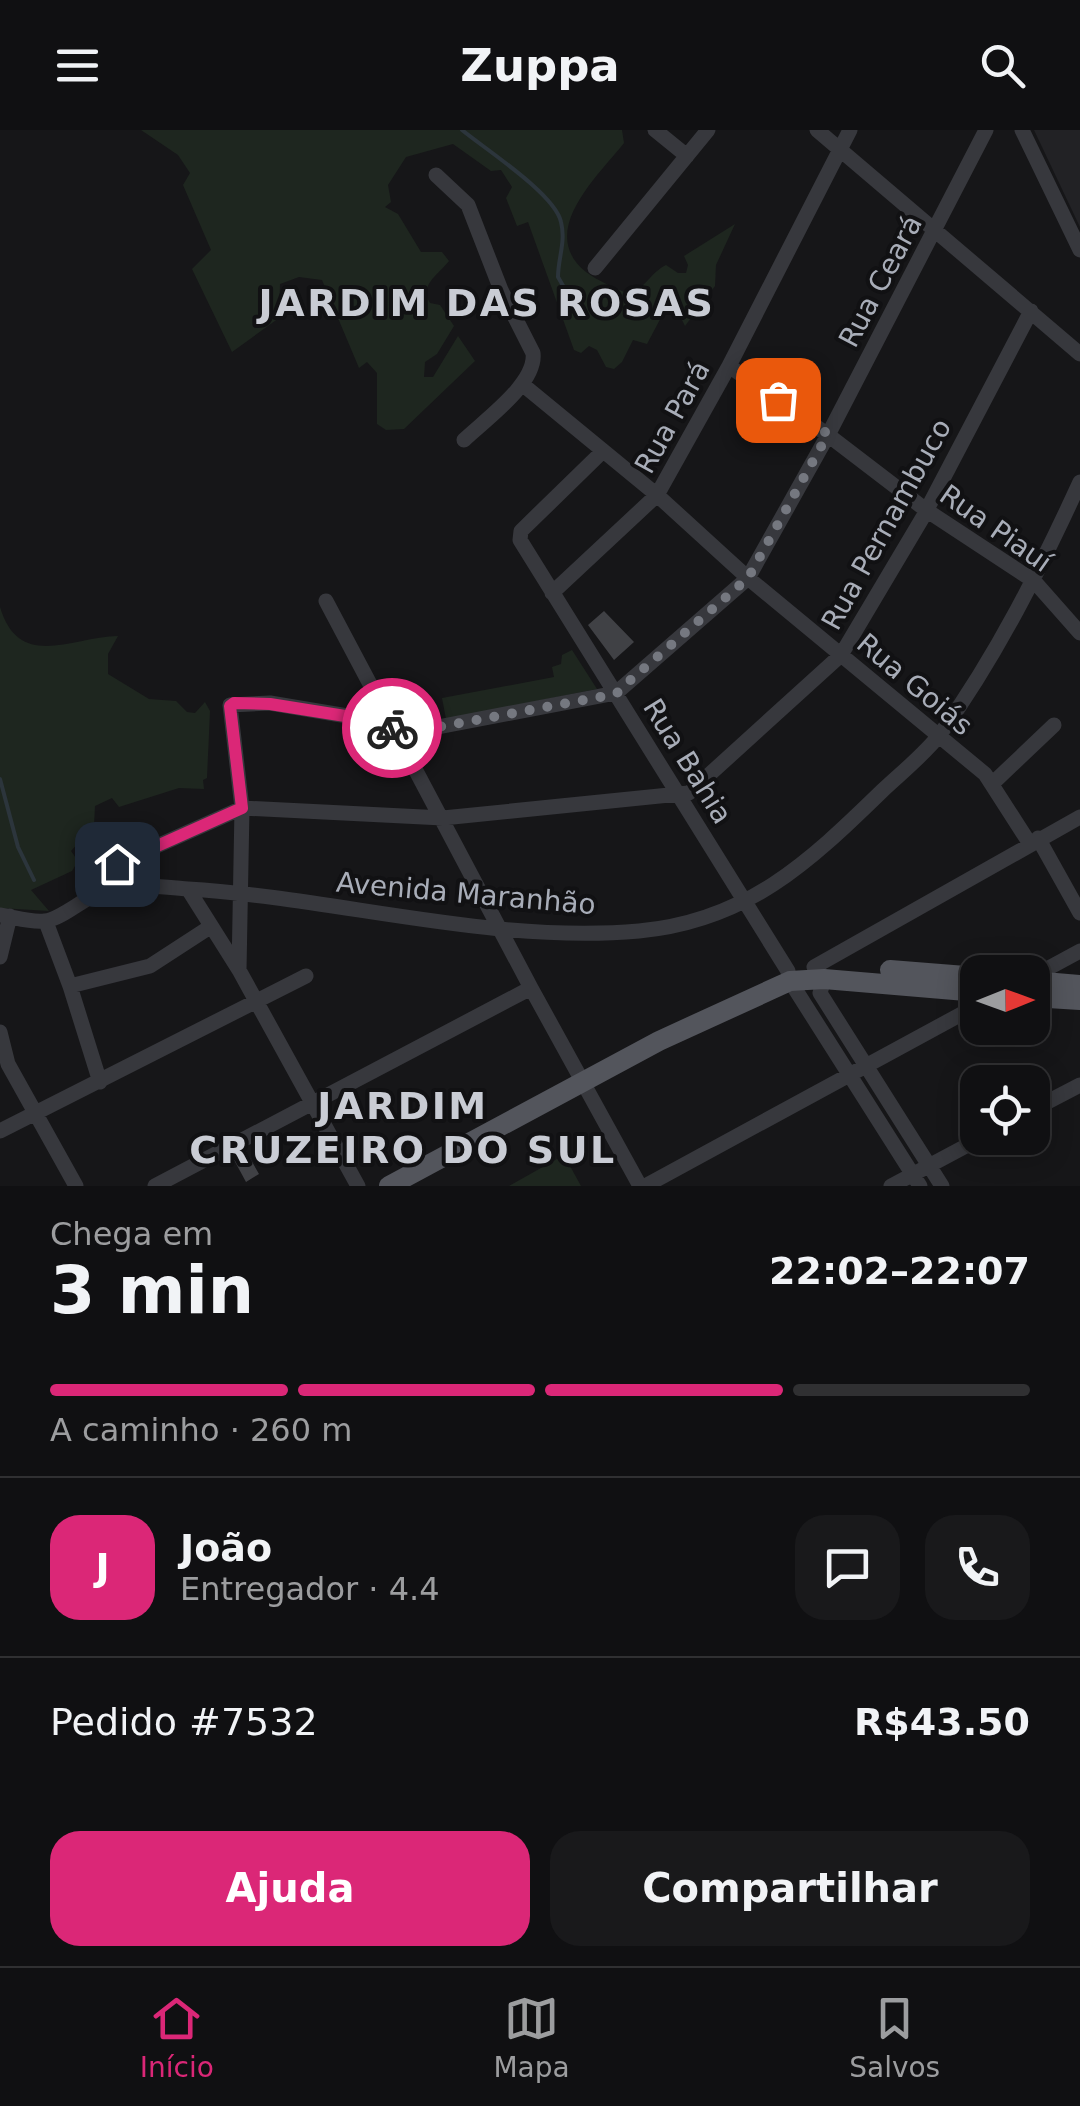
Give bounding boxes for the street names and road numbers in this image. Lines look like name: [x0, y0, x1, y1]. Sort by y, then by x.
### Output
street label: Rua Ceará: [832, 210, 929, 353]
street label: Rua Pará: [628, 355, 717, 479]
street label: Rua Pernambuco: [815, 413, 958, 636]
street label: Rua Piauí: [934, 478, 1059, 580]
street label: Rua Goiás: [850, 627, 979, 742]
street label: Rua Bahia: [636, 693, 739, 830]
street label: Avenida Maranhão: [335, 866, 597, 921]

